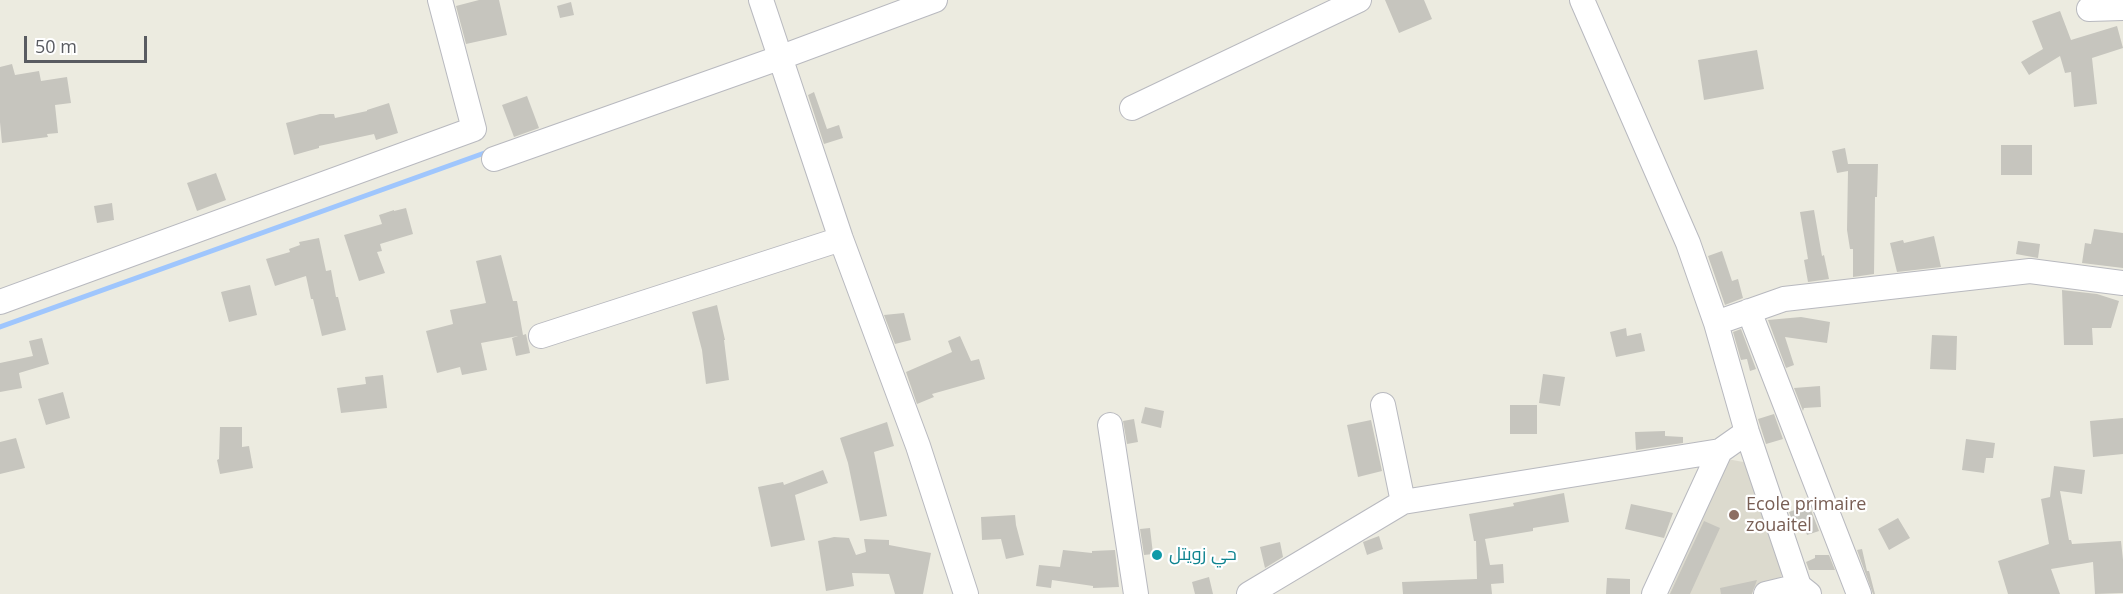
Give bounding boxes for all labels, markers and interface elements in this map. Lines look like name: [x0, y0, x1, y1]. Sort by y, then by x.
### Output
scale bar: [27, 24, 150, 62]
text: 50 m: [35, 34, 77, 58]
place label: Ecole primaire zouaitel: [1746, 494, 1866, 536]
marker: Ecole primaire zouaitel: [1727, 508, 1741, 522]
place label: حي زويتل: [1169, 544, 1237, 566]
marker: حي زويتل: [1150, 548, 1164, 562]

